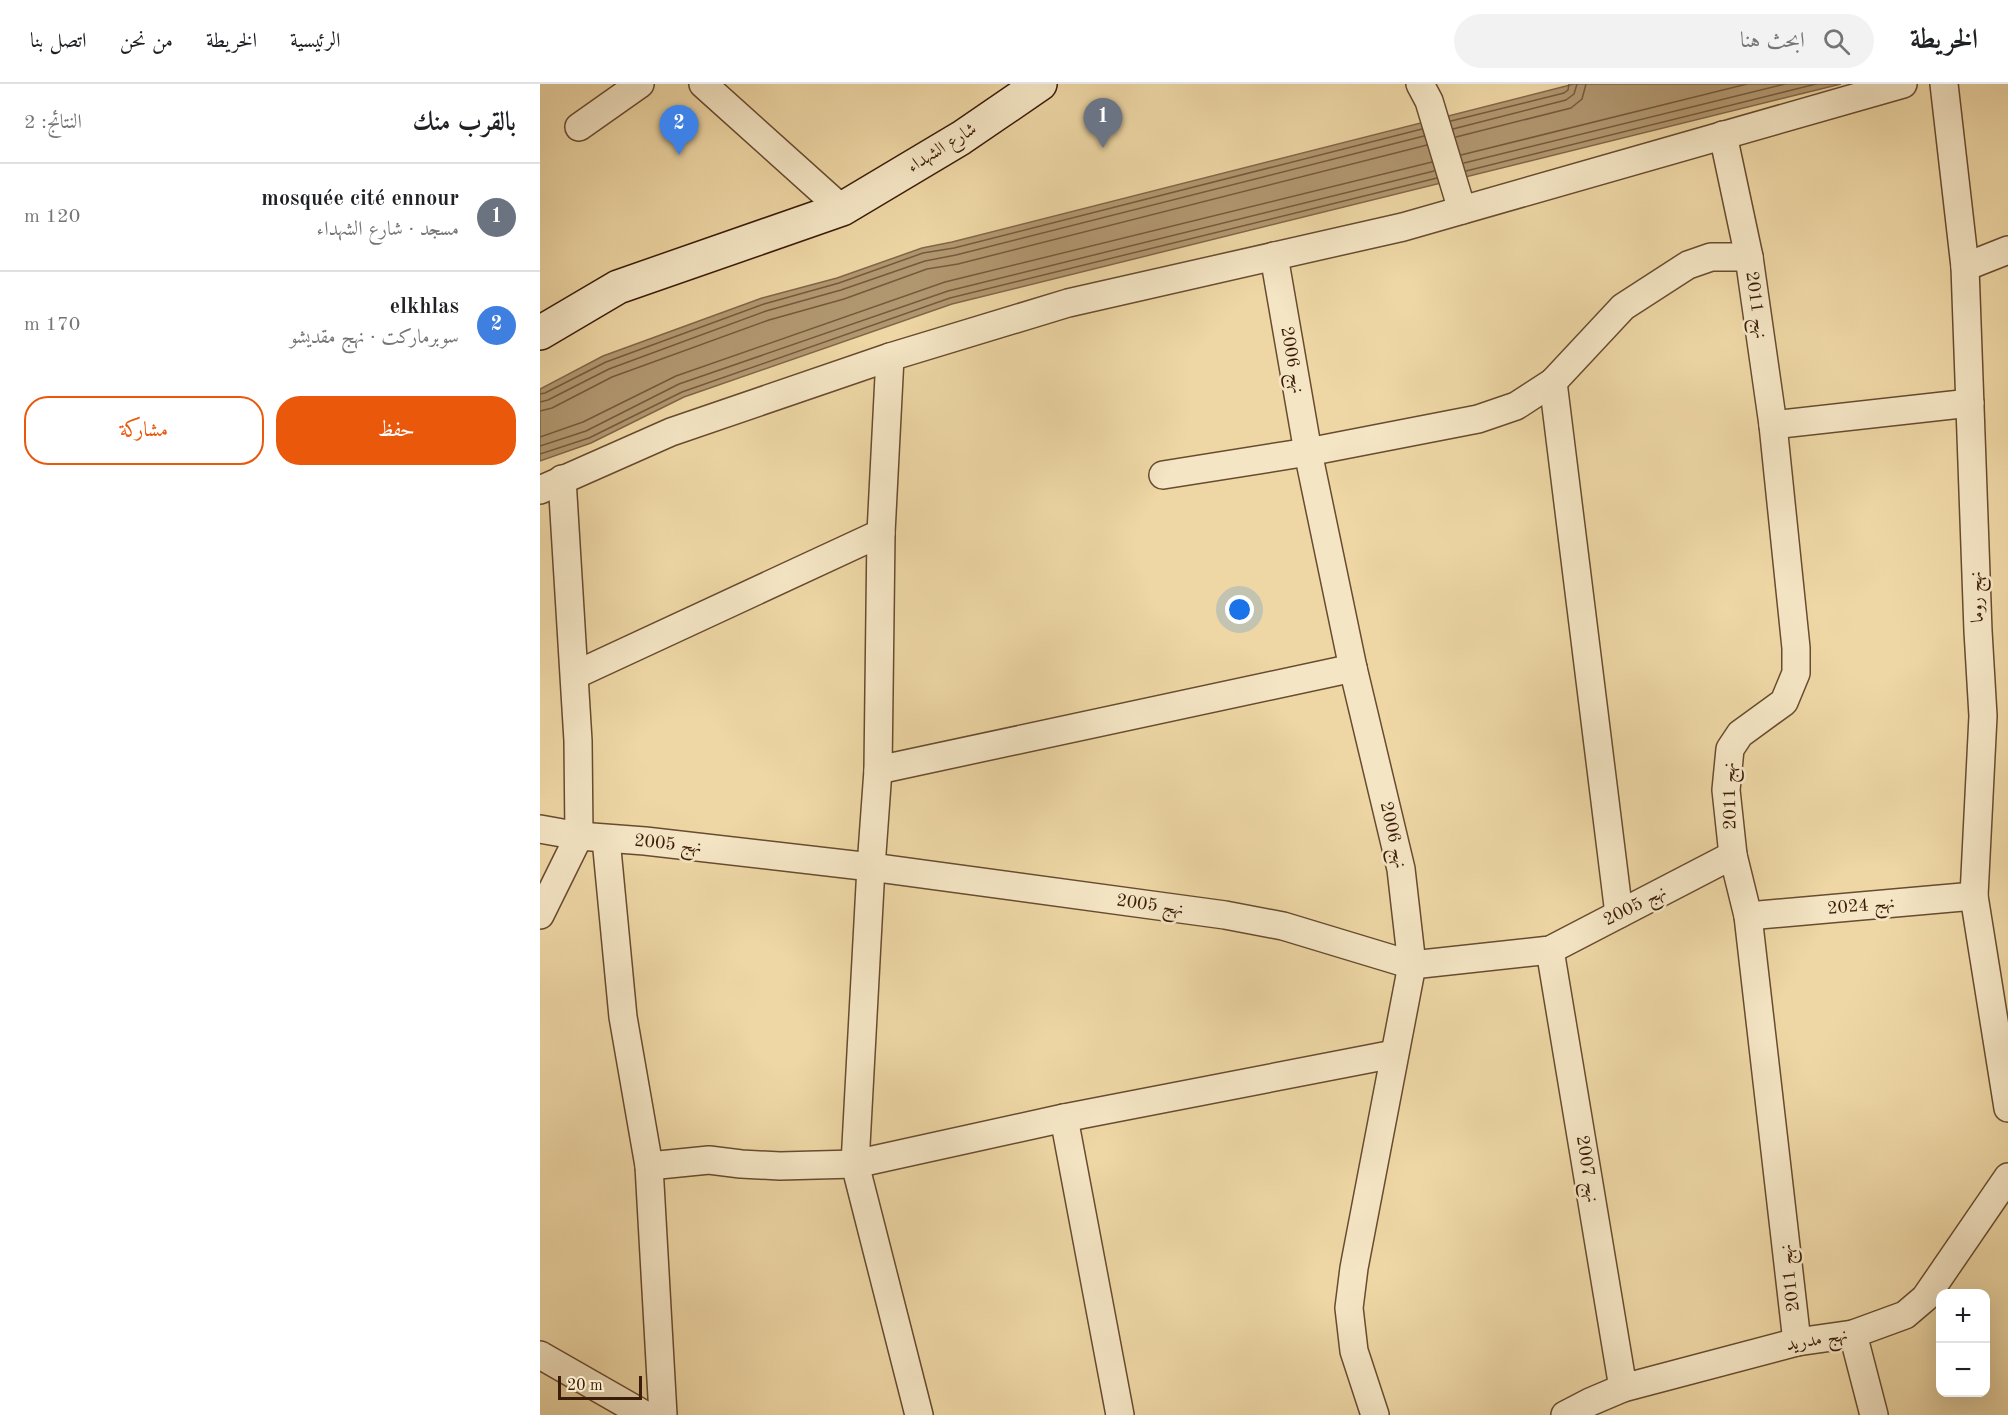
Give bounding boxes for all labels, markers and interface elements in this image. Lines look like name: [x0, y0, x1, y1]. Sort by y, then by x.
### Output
search box: [1454, 14, 1874, 68]
icon: search: [1820, 25, 1853, 58]
text: الخريطة: [1910, 27, 1978, 55]
text: ابحث هنا: [1740, 30, 1805, 52]
text: اتصل بنا: [30, 31, 87, 52]
text: من نحن: [120, 31, 173, 52]
text: الخريطة: [206, 31, 257, 52]
text: الرئيسية: [290, 31, 341, 52]
pin: 1: [1084, 98, 1122, 148]
pin: 2: [660, 106, 698, 155]
text: بالقرب منك: [413, 110, 516, 136]
text: النتائج: 2: [24, 113, 82, 133]
street label: شارع الشهداء: [904, 120, 982, 180]
text: mosquée cité ennour: [261, 188, 459, 210]
text: 120 m: [24, 207, 80, 227]
text: 1: [491, 207, 502, 227]
text: مسجد · شارع الشهداء: [317, 220, 459, 240]
street label: نهج 2011: [1736, 270, 1770, 341]
text: elkhlas: [390, 296, 459, 318]
text: 170 m: [24, 315, 80, 335]
text: 2: [491, 315, 502, 335]
street label: نهج 2006: [1271, 325, 1307, 396]
text: سوبرماركت · نهج مقديشو: [290, 328, 459, 348]
button: مشاركة: [24, 396, 264, 465]
button: حفظ: [276, 396, 516, 465]
street label: نهج روما: [1967, 571, 1993, 623]
your location: [1225, 595, 1254, 624]
street label: نهج 2011: [1720, 762, 1746, 830]
street label: نهج 2006: [1371, 800, 1409, 871]
street label: نهج 2005: [633, 832, 703, 862]
street label: نهج 2005: [1601, 883, 1672, 935]
street label: نهج 2005: [1114, 891, 1185, 925]
street label: نهج 2024: [1826, 894, 1896, 924]
street label: نهج 2007: [1567, 1134, 1601, 1205]
street label: نهج 2011: [1777, 1242, 1809, 1313]
map controls: [1936, 1289, 1990, 1397]
button: +: [1936, 1289, 1990, 1343]
street label: نهج مدريد: [1785, 1326, 1850, 1360]
button: −: [1936, 1343, 1990, 1397]
scale bar: [558, 1373, 642, 1400]
text: 20 m: [567, 1378, 603, 1394]

